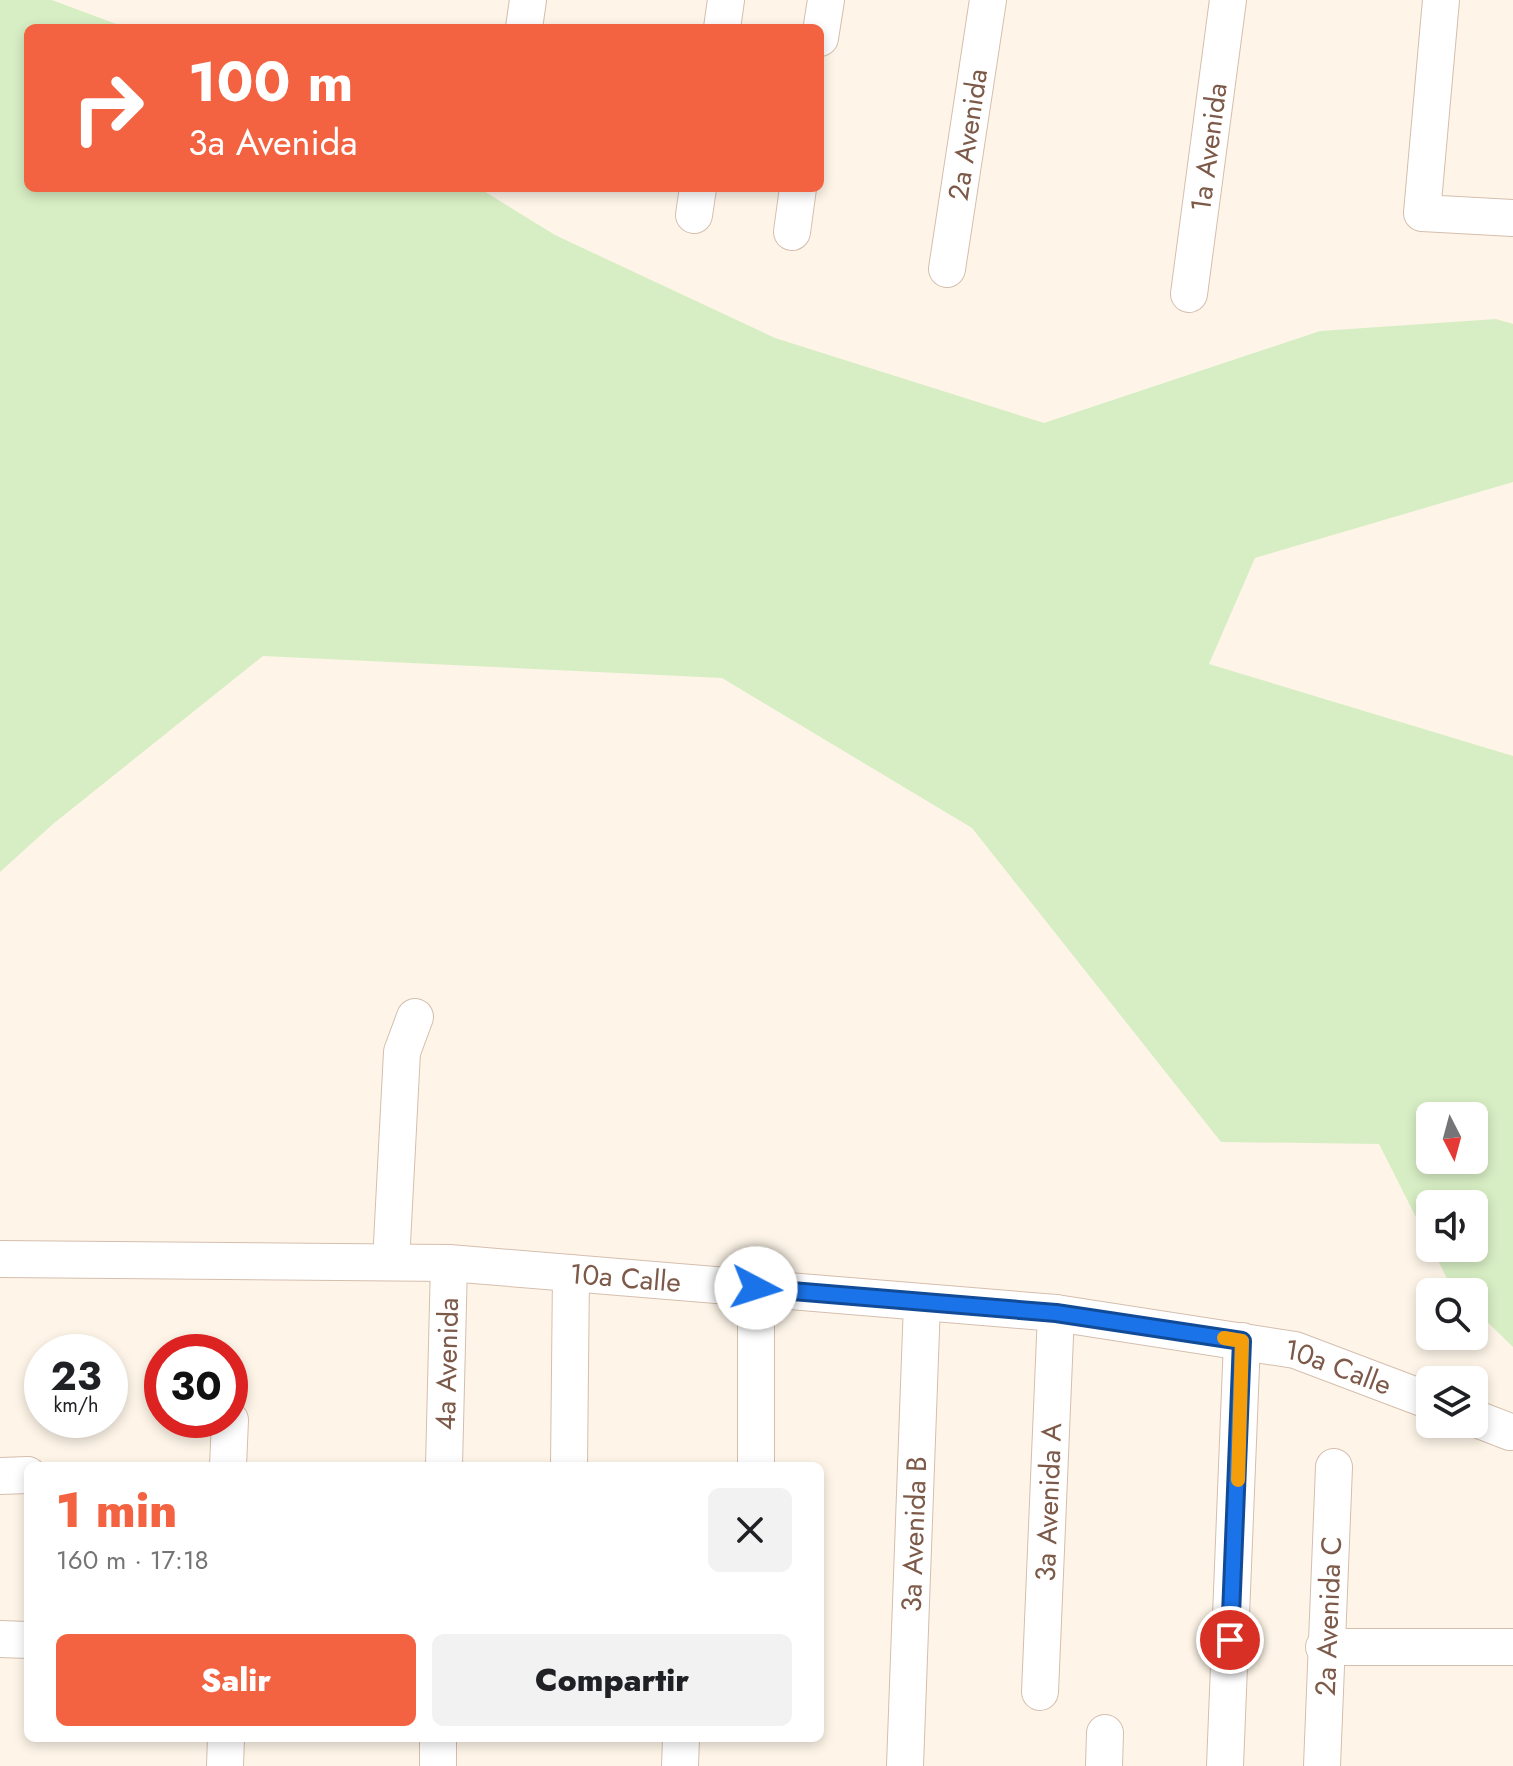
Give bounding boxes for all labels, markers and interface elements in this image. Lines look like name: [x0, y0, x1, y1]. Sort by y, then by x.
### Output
text: 100 m: [188, 41, 353, 122]
icon: right: [56, 56, 160, 160]
street label: 2a Avenida: [937, 66, 998, 203]
street label: 1a Avenida: [1180, 80, 1237, 214]
text: 3a Avenida: [188, 116, 358, 168]
north arrow: [1416, 1102, 1488, 1174]
map controls: [1416, 1102, 1488, 1438]
button: sound: [1416, 1190, 1488, 1262]
position arrow: [714, 1246, 798, 1330]
street label: 10a Calle: [568, 1253, 683, 1303]
button: search: [1416, 1278, 1488, 1350]
street label: 4a Avenida: [424, 1297, 469, 1431]
street label: 10a Calle: [1282, 1328, 1397, 1405]
speed limit sign: 30: [144, 1334, 248, 1438]
text: 23: [50, 1347, 102, 1405]
button: layers: [1416, 1366, 1488, 1438]
text: km/h: [53, 1391, 99, 1420]
street label: 3a Avenida A: [1024, 1421, 1072, 1582]
street label: 3a Avenida B: [890, 1455, 937, 1613]
text: 1 min: [56, 1476, 177, 1545]
button: close: [708, 1488, 792, 1572]
street label: 2a Avenida C: [1304, 1535, 1352, 1697]
text: 160 m · 17:18: [56, 1541, 209, 1579]
pin: [1196, 1606, 1264, 1674]
icon: arrive: [1208, 1618, 1252, 1662]
button: Salir: [56, 1634, 416, 1726]
button: Compartir: [432, 1634, 792, 1726]

